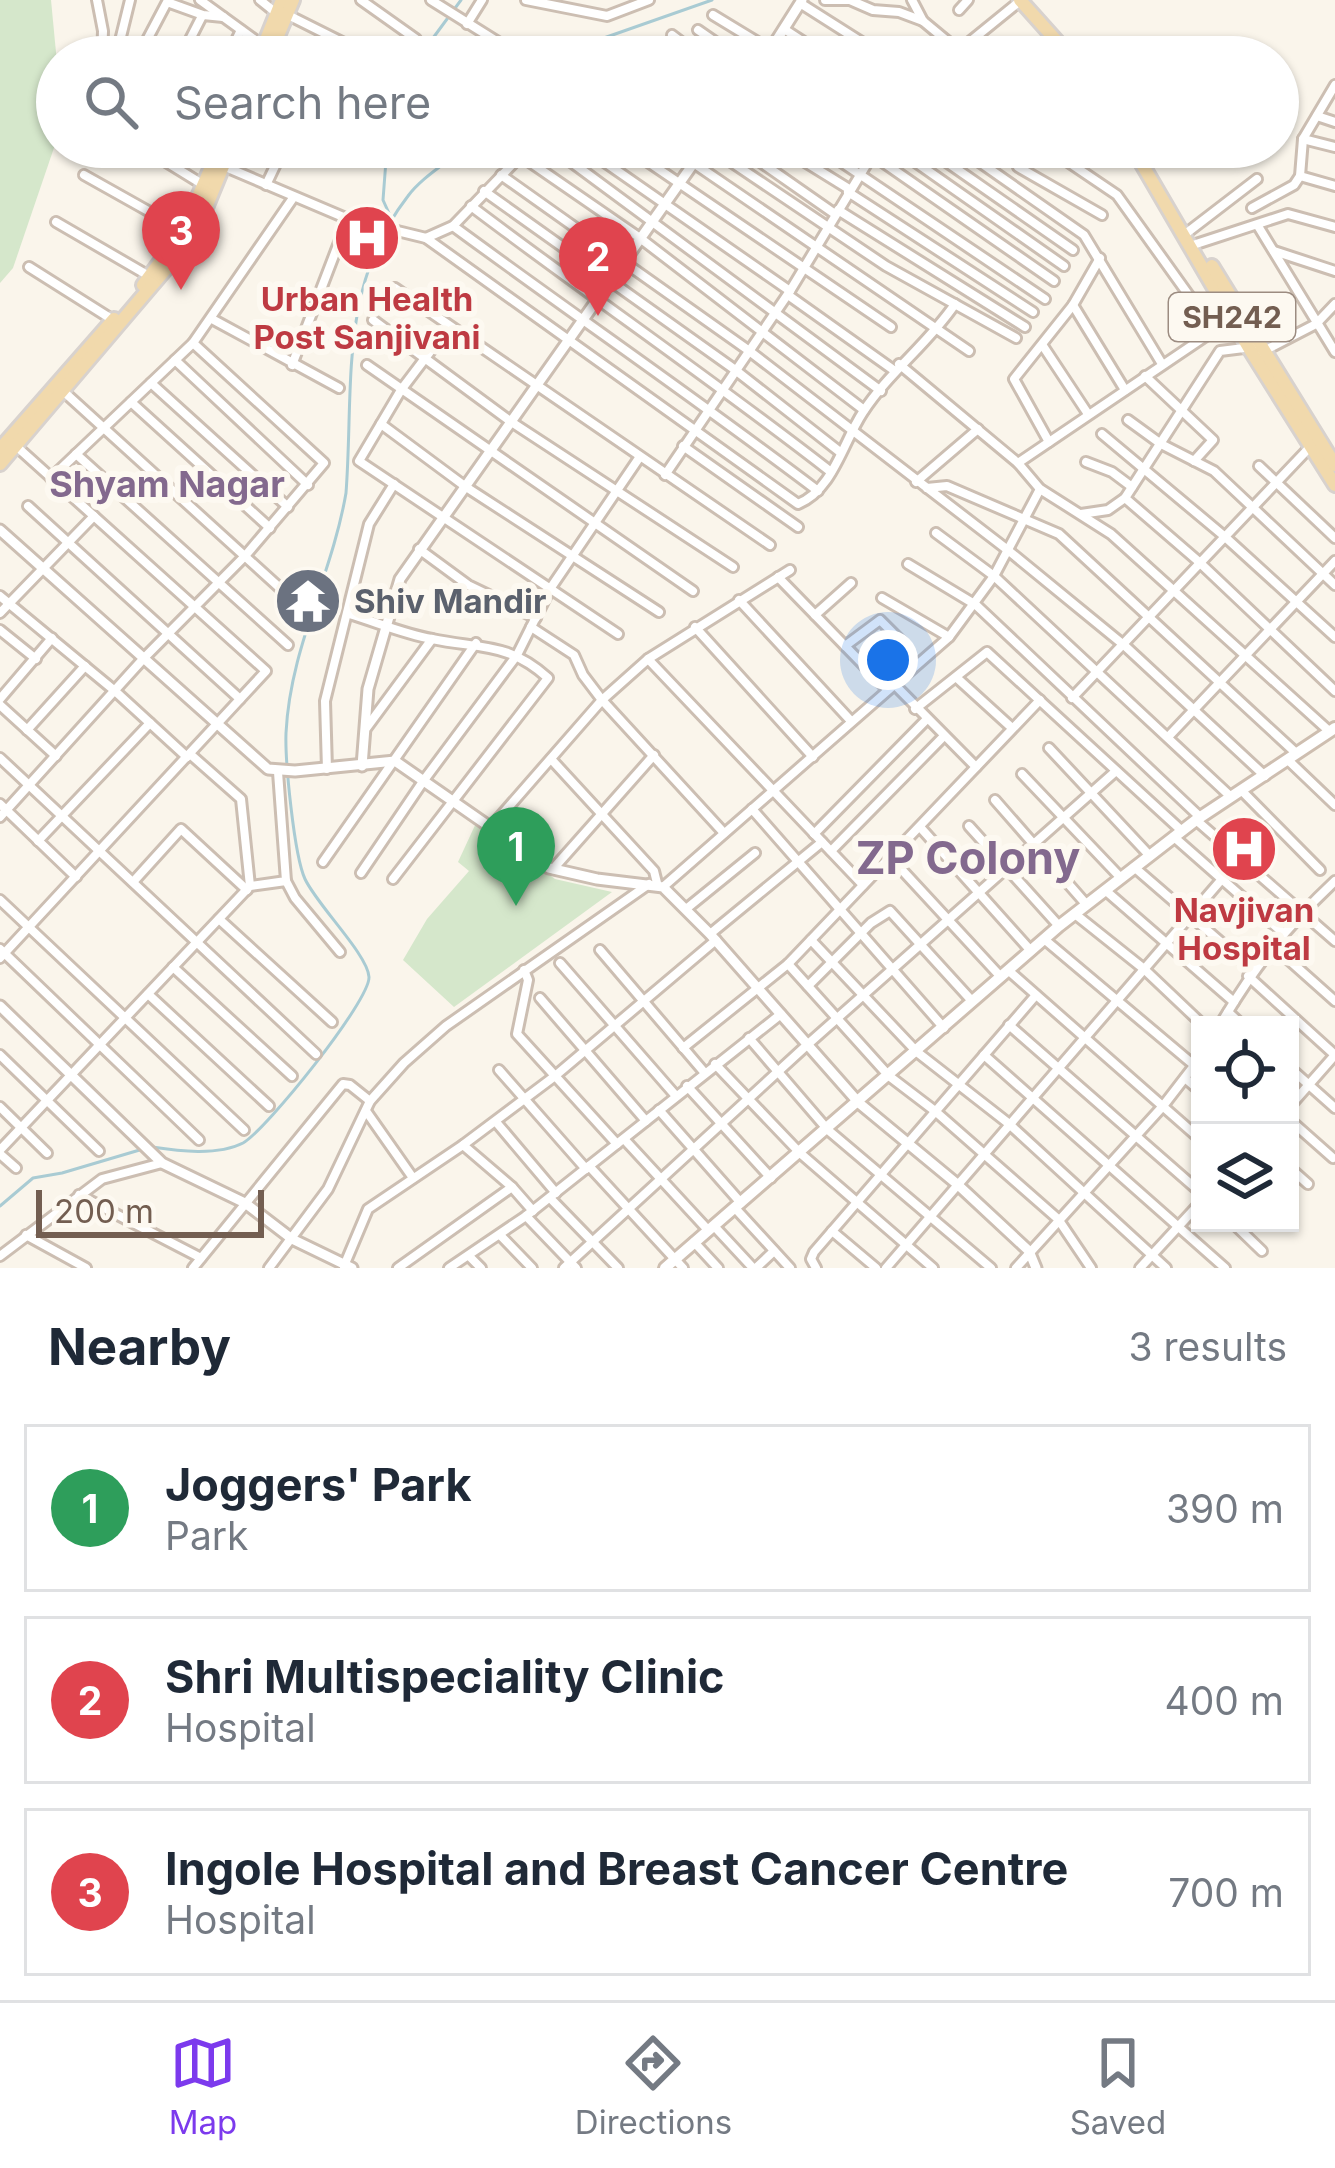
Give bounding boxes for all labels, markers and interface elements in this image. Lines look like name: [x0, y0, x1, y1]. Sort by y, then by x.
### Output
search box: [36, 36, 1299, 168]
icon: search: [78, 69, 144, 135]
text: Search here: [174, 75, 431, 130]
pin: 3: [142, 191, 220, 290]
hospital icon: Urban Health Post Sanjivani: [332, 203, 402, 273]
pin: 2: [559, 217, 637, 316]
place label: Urban Health Post Sanjivani: [253, 279, 481, 357]
road number: SH242: [1169, 293, 1295, 341]
district label: Shyam Nagar: [49, 462, 285, 506]
temple icon: Shiv Mandir: [273, 566, 343, 636]
place label: Shiv Mandir: [354, 581, 546, 621]
your location: [858, 630, 918, 690]
pin: 1: [477, 807, 555, 906]
hospital icon: Navjivan Hospital: [1209, 814, 1279, 884]
district label: ZP Colony: [856, 830, 1080, 885]
place label: Navjivan Hospital: [1174, 890, 1314, 968]
map controls: [1191, 1016, 1299, 1232]
button: locate: [1191, 1016, 1299, 1124]
button: layers: [1191, 1124, 1299, 1232]
scale bar: [36, 1184, 264, 1237]
text: 200 m: [54, 1191, 154, 1231]
text: Nearby: [48, 1316, 231, 1377]
text: 3 results: [1129, 1323, 1287, 1370]
text: Joggers' Park: [165, 1457, 472, 1512]
text: 1: [82, 1485, 98, 1532]
text: 390 m: [1166, 1485, 1284, 1532]
text: Park: [165, 1512, 249, 1559]
text: Shri Multispeciality Clinic: [165, 1649, 725, 1704]
text: 2: [78, 1677, 102, 1724]
text: 400 m: [1164, 1677, 1284, 1724]
text: Hospital: [165, 1704, 316, 1751]
text: Ingole Hospital and Breast Cancer Centre: [165, 1841, 1068, 1896]
text: 3: [77, 1869, 103, 1916]
text: 700 m: [1168, 1869, 1284, 1916]
text: Hospital: [165, 1896, 316, 1943]
tab: Map: [169, 2030, 237, 2142]
tab: Directions: [575, 2030, 732, 2142]
tab: Saved: [1070, 2030, 1166, 2142]

